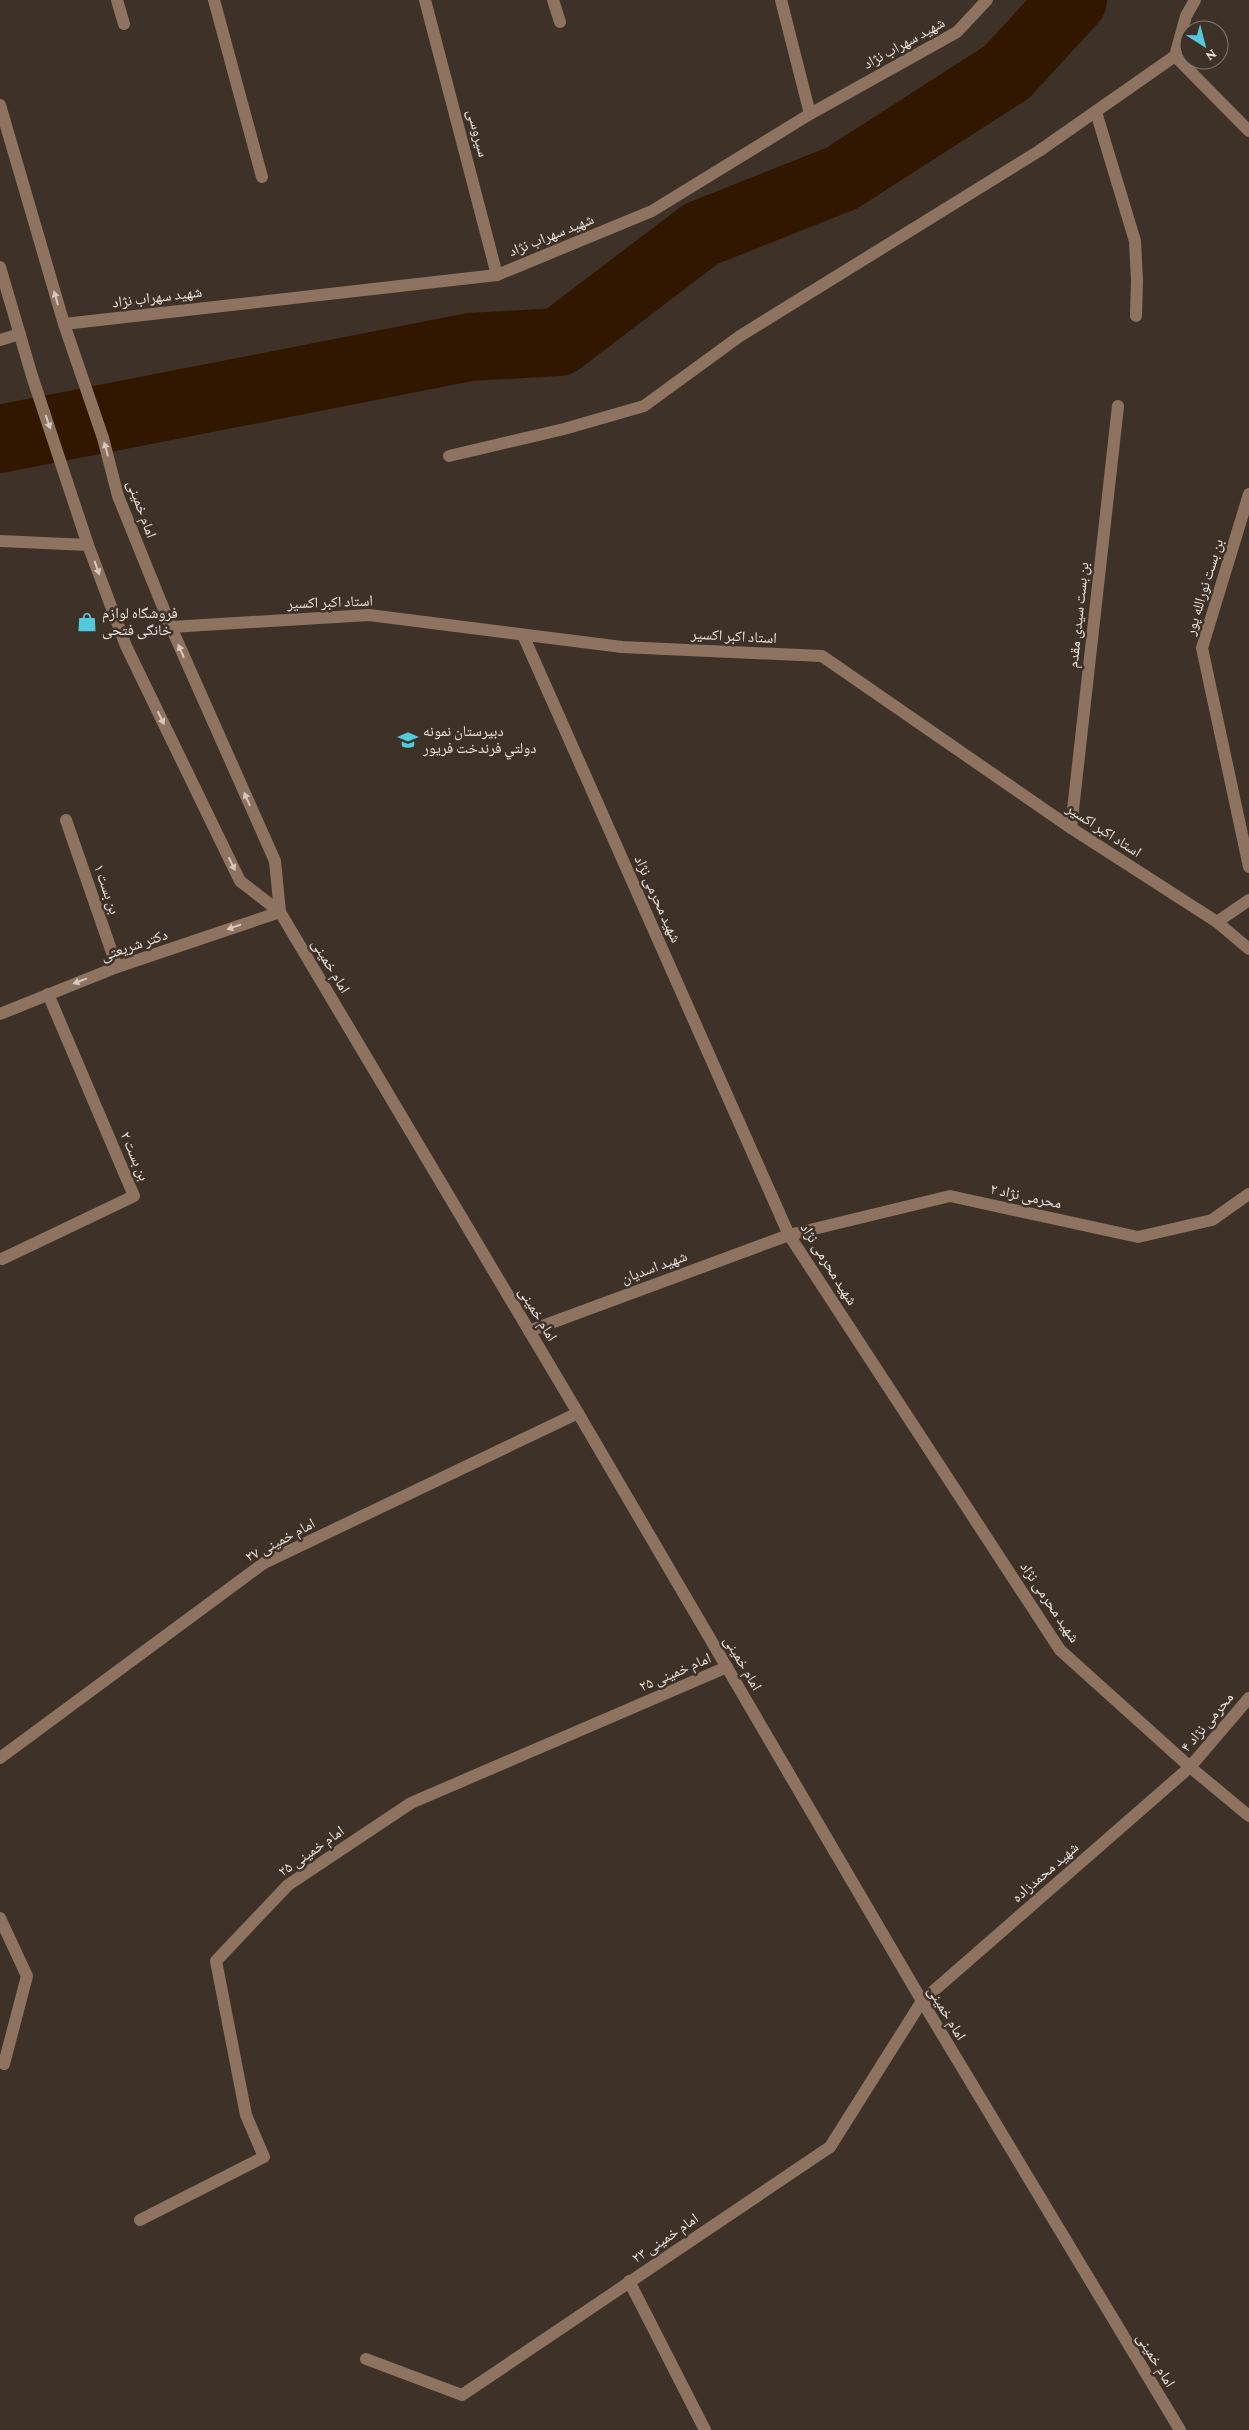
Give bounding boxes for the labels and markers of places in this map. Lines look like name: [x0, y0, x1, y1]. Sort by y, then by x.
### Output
place label: فروشگاه لوازم خانگی فتحی: [102, 605, 178, 640]
shop icon: فروشگاه لوازم خانگی فتحی: [76, 611, 98, 633]
place label: دبیرستان نمونه دولتي فرندخت فريور: [422, 723, 536, 760]
school or university icon: دبیرستان نمونه دولتي فرندخت فريور: [397, 729, 419, 751]

